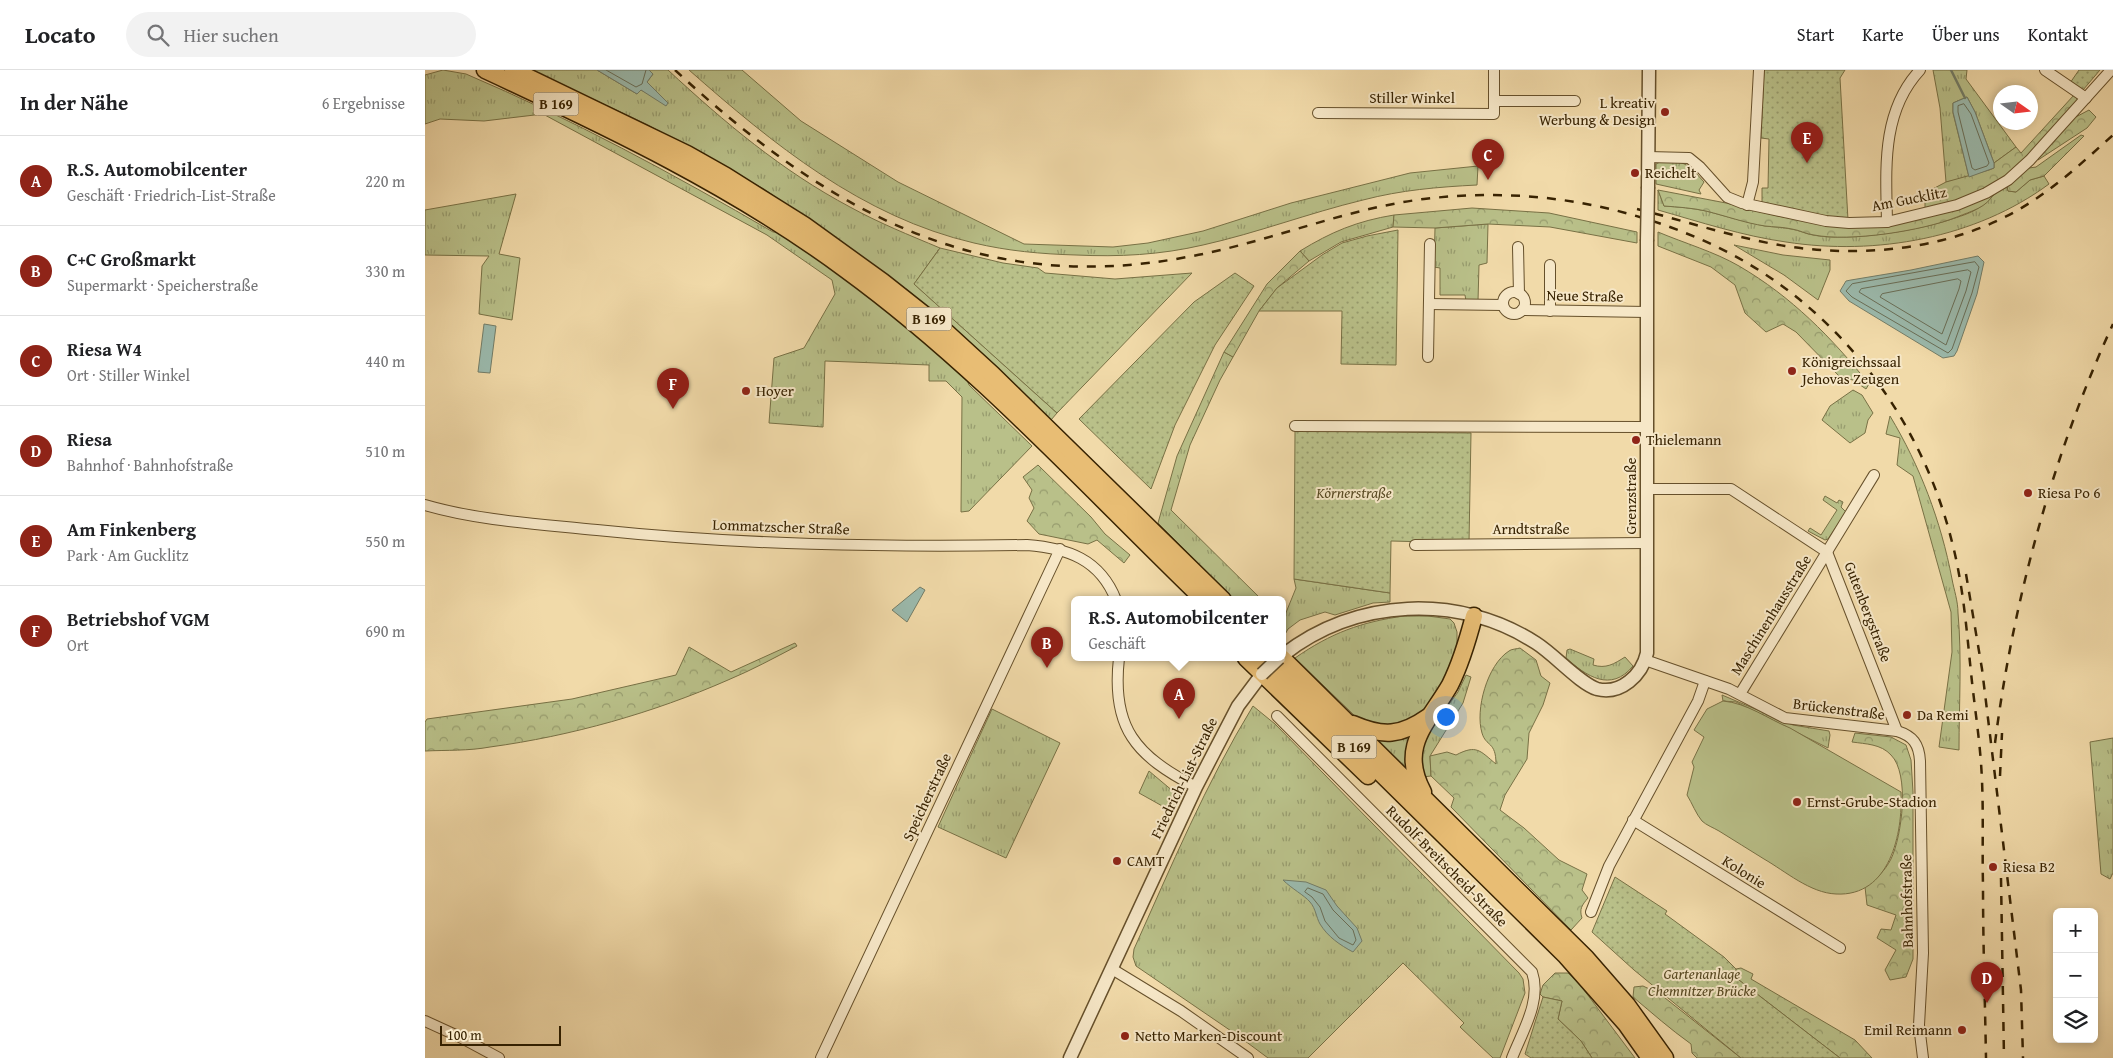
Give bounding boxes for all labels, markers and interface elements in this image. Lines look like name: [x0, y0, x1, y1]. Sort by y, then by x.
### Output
search box: [126, 12, 476, 57]
text: Locato: [25, 17, 96, 52]
icon: search: [144, 21, 172, 49]
text: Hier suchen: [184, 21, 279, 49]
text: Start: [1797, 21, 1834, 48]
text: Karte: [1862, 21, 1904, 48]
text: Über uns: [1932, 21, 2000, 48]
text: Kontakt: [2028, 21, 2088, 48]
north arrow: [1993, 85, 2038, 130]
text: In der Nähe: [20, 87, 128, 118]
street label: Stiller Winkel: [1369, 87, 1455, 108]
text: 6 Ergebnisse: [322, 91, 405, 115]
road number: B 169: [533, 92, 579, 116]
place label: L kreativ Werbung & Design: [1539, 92, 1656, 130]
marker: L kreativ Werbung & Design: [1659, 106, 1671, 118]
pin: E: [1791, 122, 1823, 163]
pin: C: [1472, 139, 1504, 180]
text: R.S. Automobilcenter: [67, 155, 247, 183]
place label: Reichelt: [1645, 162, 1697, 183]
marker: Reichelt: [1629, 167, 1641, 179]
text: A: [31, 169, 41, 193]
text: 220 m: [365, 169, 405, 193]
street label: Am Gucklitz: [1870, 181, 1949, 216]
text: Geschäft · Friedrich-List-Straße: [67, 183, 276, 207]
text: C+C Großmarkt: [67, 245, 196, 273]
text: B: [31, 259, 41, 283]
text: 330 m: [365, 259, 405, 283]
text: Supermarkt · Speicherstraße: [67, 273, 258, 297]
street label: Neue Straße: [1546, 284, 1624, 307]
road number: B 169: [907, 308, 951, 330]
text: Riesa W4: [67, 335, 142, 363]
text: C: [31, 349, 41, 373]
text: 440 m: [365, 349, 405, 373]
place label: Königreichssaal Jehovas Zeugen: [1800, 351, 1901, 389]
text: Ort · Stiller Winkel: [67, 363, 190, 387]
marker: Königreichssaal Jehovas Zeugen: [1786, 365, 1798, 377]
pin: F: [657, 368, 689, 409]
place label: Hoyer: [756, 380, 794, 401]
marker: Hoyer: [740, 385, 752, 397]
text: Riesa: [67, 425, 112, 453]
place label: Thielemann: [1646, 429, 1722, 450]
marker: Thielemann: [1630, 434, 1642, 446]
text: D: [31, 439, 41, 463]
text: 510 m: [365, 439, 405, 463]
text: Bahnhof · Bahnhofstraße: [67, 453, 233, 477]
street label: Grenzstraße: [1620, 457, 1641, 535]
park label: Körnerstraße: [1315, 482, 1392, 503]
place label: Riesa Po 6: [2038, 482, 2100, 503]
marker: Riesa Po 6: [2022, 487, 2034, 499]
street label: Lommatzscher Straße: [712, 514, 850, 539]
text: Am Finkenberg: [67, 515, 196, 543]
street label: Arndtstraße: [1492, 518, 1570, 539]
text: E: [32, 529, 40, 553]
text: 550 m: [365, 529, 405, 553]
text: Park · Am Gucklitz: [67, 543, 189, 567]
street label: Maschinenhausstraße: [1725, 551, 1816, 679]
street label: Gutenbergstraße: [1840, 558, 1897, 665]
popup: [1071, 596, 1286, 661]
text: R.S. Automobilcenter: [1088, 603, 1269, 631]
text: Betriebshof VGM: [67, 605, 210, 633]
text: F: [32, 619, 40, 643]
text: 690 m: [365, 619, 405, 643]
pin: B: [1031, 627, 1063, 668]
text: Geschäft: [1088, 631, 1146, 655]
text: Ort: [67, 633, 89, 657]
pin: A: [1163, 678, 1195, 719]
street label: Brückenstraße: [1792, 692, 1886, 725]
your location: [1433, 704, 1459, 730]
place label: Da Remi: [1917, 704, 1969, 725]
marker: Da Remi: [1901, 709, 1913, 721]
street label: Friedrich-List-Straße: [1145, 714, 1222, 842]
road number: B 169: [1331, 736, 1377, 759]
street label: Speicherstraße: [897, 749, 956, 844]
place label: Ernst-Grube-Stadion: [1807, 791, 1937, 812]
marker: Ernst-Grube-Stadion: [1791, 796, 1803, 808]
street label: Rudolf-Breitscheid-Straße: [1382, 800, 1513, 931]
place label: CAMT: [1127, 850, 1165, 871]
street label: Kolonie: [1718, 850, 1770, 893]
street label: Bahnhofstraße: [1895, 854, 1918, 948]
marker: CAMT: [1111, 855, 1123, 867]
place label: Riesa B2: [2003, 856, 2055, 877]
marker: Riesa B2: [1987, 861, 1999, 873]
map controls: [2053, 908, 2098, 1043]
button: +: [2053, 908, 2098, 953]
button: −: [2053, 953, 2098, 998]
pin: D: [1971, 962, 2003, 1003]
park label: Gartenanlage Chemnitzer Brücke: [1648, 963, 1756, 1001]
button: layers: [2053, 998, 2098, 1043]
place label: Emil Reimann: [1864, 1019, 1953, 1040]
scale bar: [440, 1023, 561, 1046]
marker: Emil Reimann: [1956, 1024, 1968, 1036]
text: 100 m: [447, 1025, 482, 1045]
place label: Netto Marken-Discount: [1135, 1025, 1283, 1046]
marker: Netto Marken-Discount: [1119, 1030, 1131, 1042]

